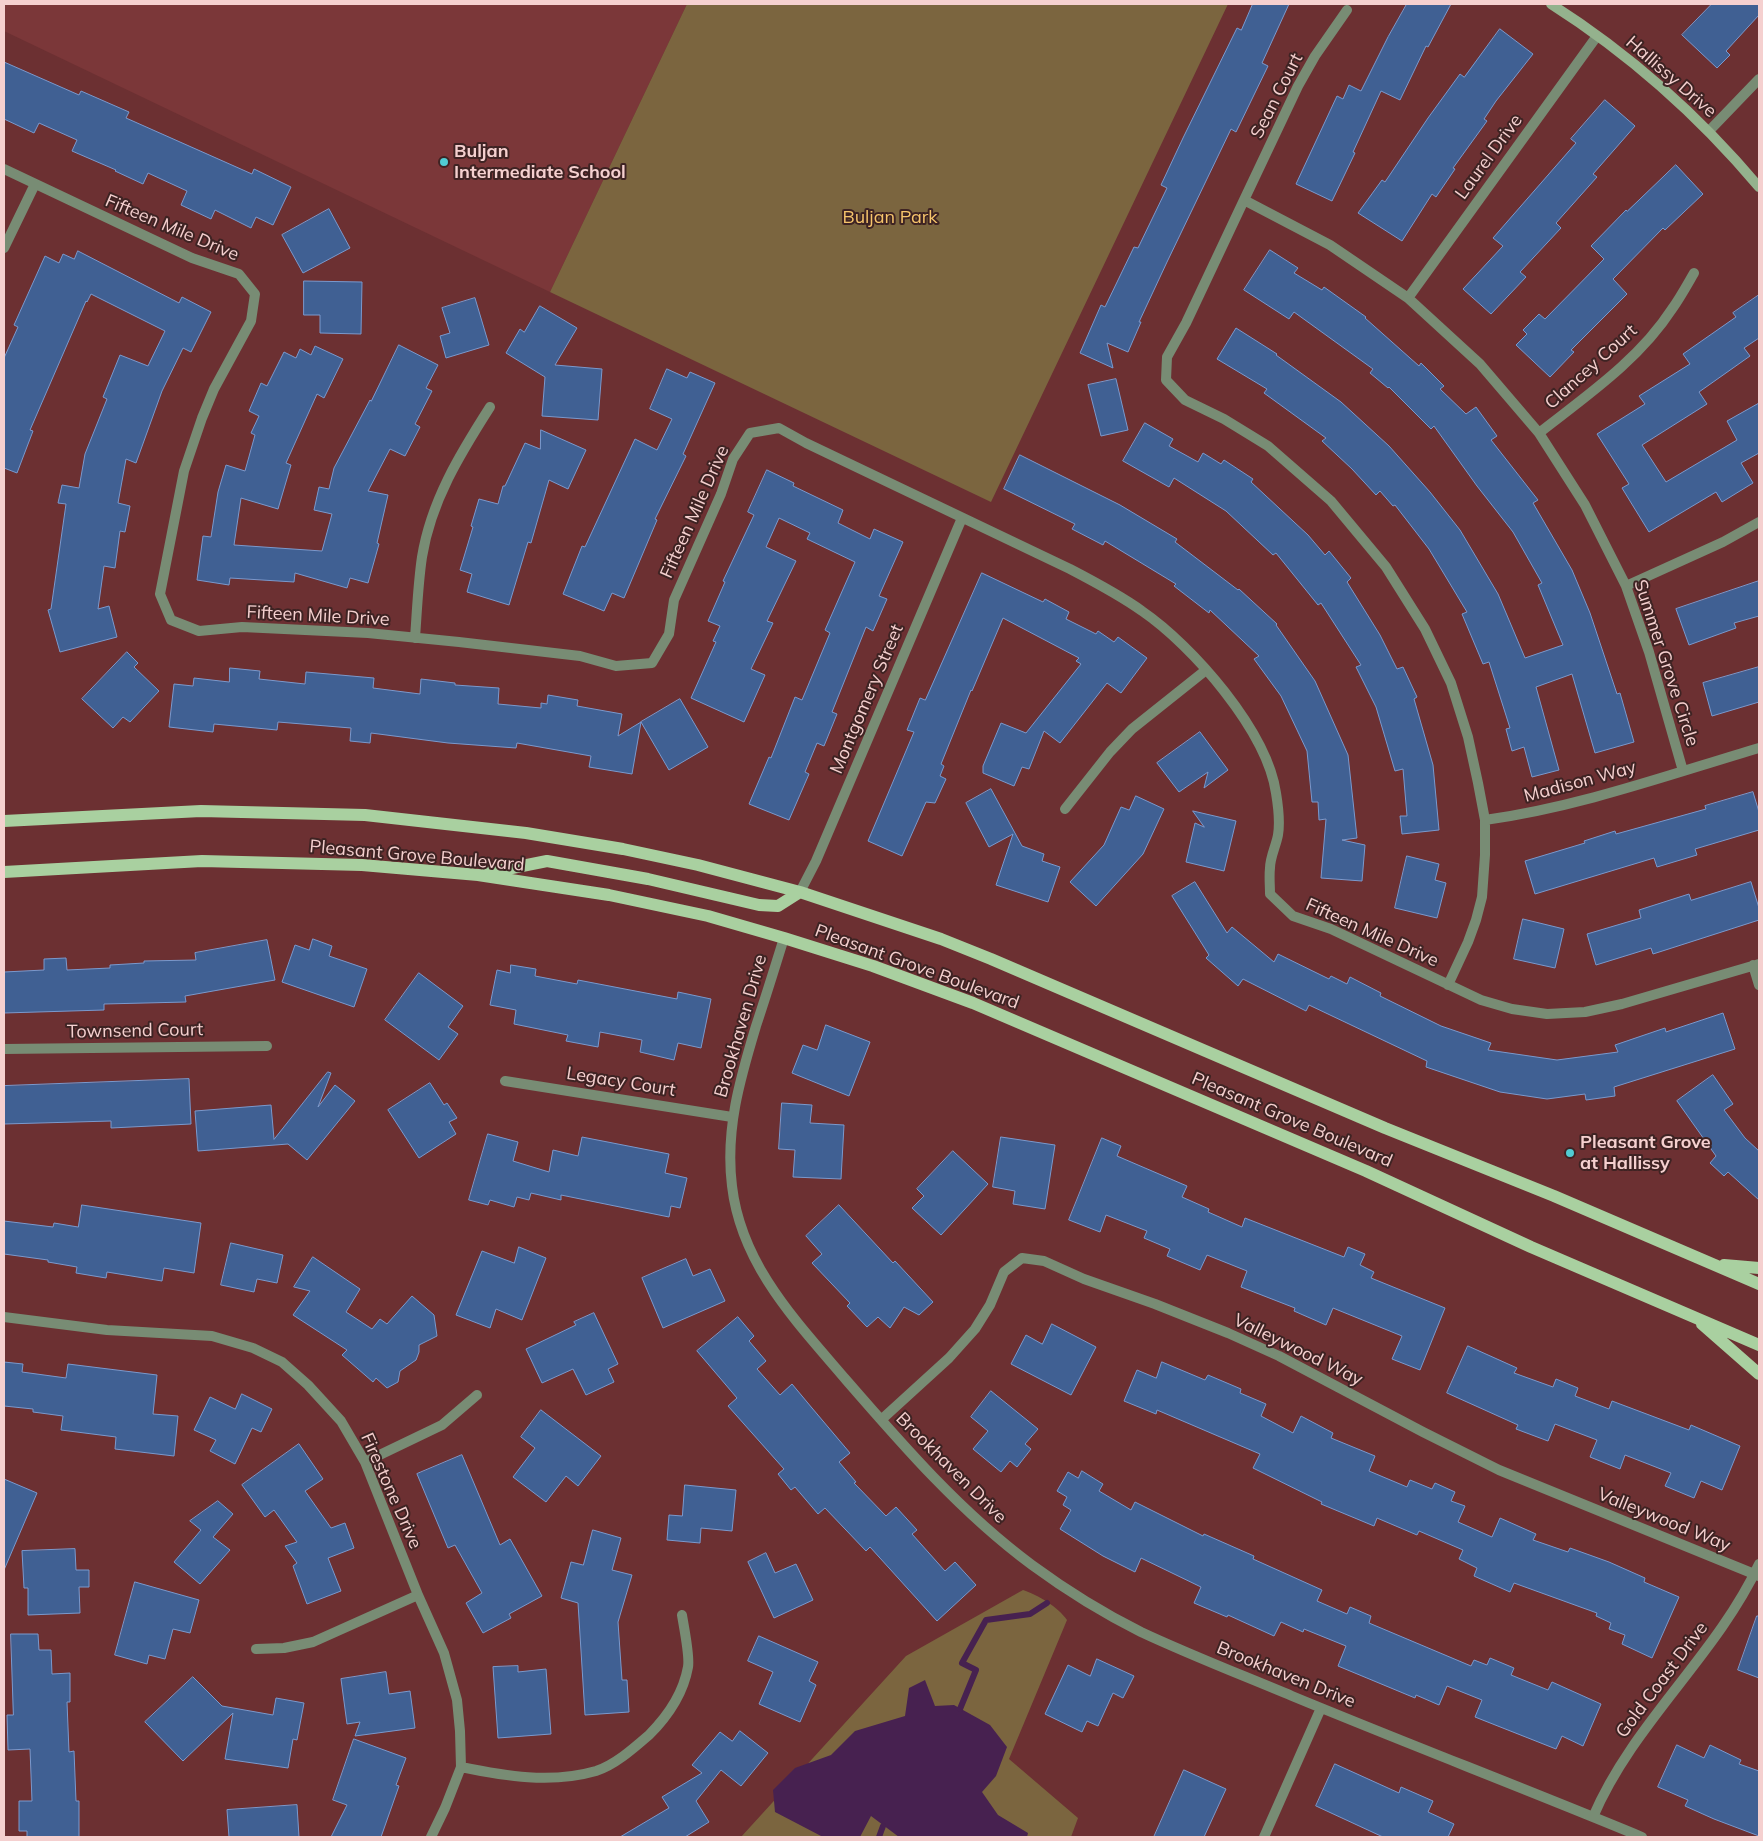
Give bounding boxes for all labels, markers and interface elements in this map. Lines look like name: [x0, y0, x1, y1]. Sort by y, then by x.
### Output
street label: Hallissy Drive: [1621, 32, 1721, 122]
street label: Sean Court: [1246, 50, 1308, 142]
street label: Laurel Drive: [1451, 110, 1527, 204]
place label: Buljan Intermediate School: [454, 141, 626, 183]
marker: Buljan Intermediate School: [438, 156, 450, 168]
street label: Fifteen Mile Drive: [102, 190, 242, 266]
park label: Buljan Park: [842, 207, 938, 229]
street label: Clancey Court: [1541, 320, 1641, 414]
street label: Fifteen Mile Drive: [656, 442, 734, 582]
street label: Summer Grove Circle: [1629, 577, 1703, 749]
street label: Fifteen Mile Drive: [246, 601, 390, 631]
street label: Montgomery Street: [826, 621, 908, 777]
street label: Madison Way: [1522, 757, 1638, 807]
street label: Pleasant Grove Boulevard: [309, 836, 525, 876]
street label: Fifteen Mile Drive: [1302, 894, 1442, 972]
street label: Pleasant Grove Boulevard: [812, 920, 1022, 1014]
street label: Brookhaven Drive: [710, 952, 772, 1100]
street label: Townsend Court: [67, 1019, 203, 1043]
street label: Legacy Court: [565, 1063, 677, 1101]
street label: Pleasant Grove Boulevard: [1188, 1068, 1396, 1172]
place label: Pleasant Grove at Hallissy: [1580, 1132, 1711, 1174]
marker: Pleasant Grove at Hallissy: [1564, 1147, 1576, 1159]
street label: Valleywood Way: [1230, 1309, 1366, 1391]
street label: Brookhaven Drive: [891, 1408, 1011, 1528]
street label: Firestone Drive: [356, 1430, 426, 1552]
street label: Valleywood Way: [1595, 1484, 1733, 1556]
street label: Gold Coast Drive: [1611, 1618, 1713, 1742]
street label: Brookhaven Drive: [1213, 1637, 1359, 1713]

